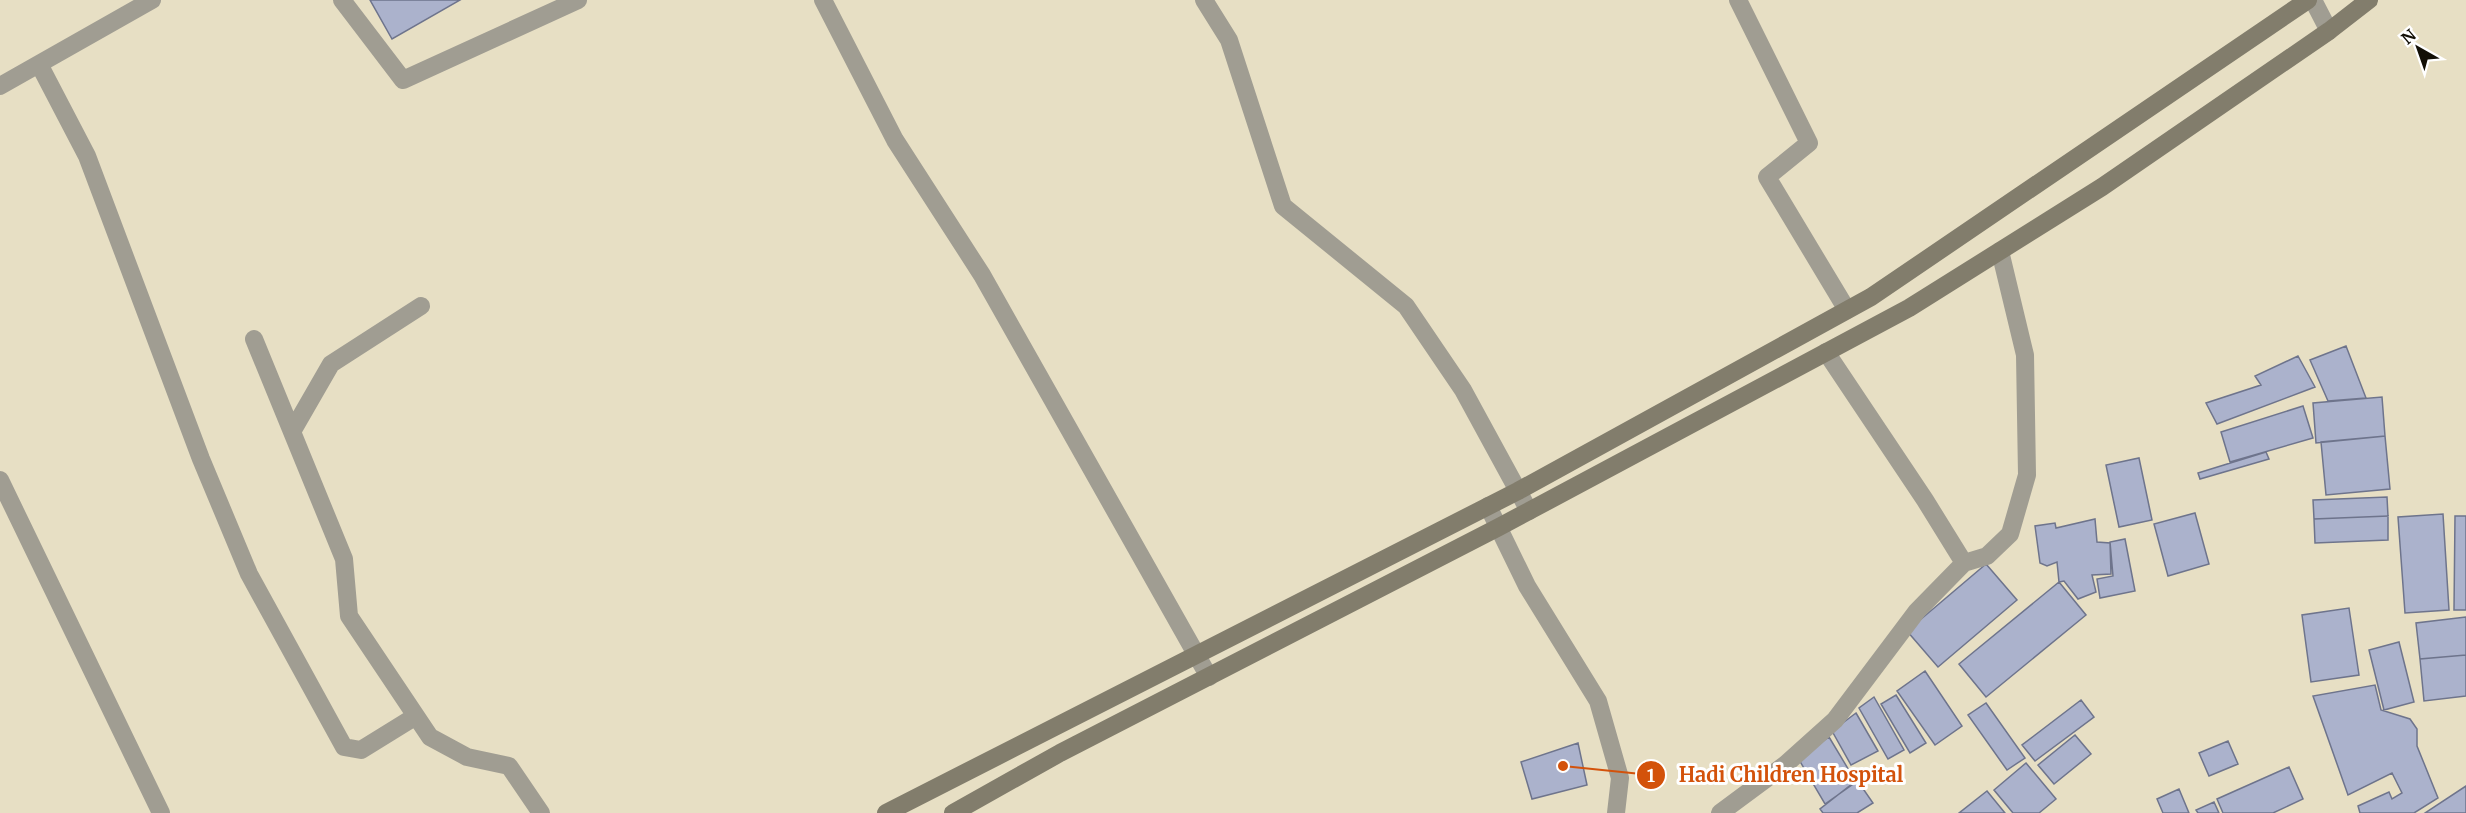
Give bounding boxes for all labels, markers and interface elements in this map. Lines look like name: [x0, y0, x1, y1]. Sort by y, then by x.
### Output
north arrow: [2388, 18, 2448, 78]
text: N: [2397, 25, 2420, 48]
callout: Hadi Children Hospital: [1636, 756, 1915, 794]
text: Hadi Children Hospital: [1679, 762, 1904, 787]
text: 1: [1647, 764, 1655, 787]

